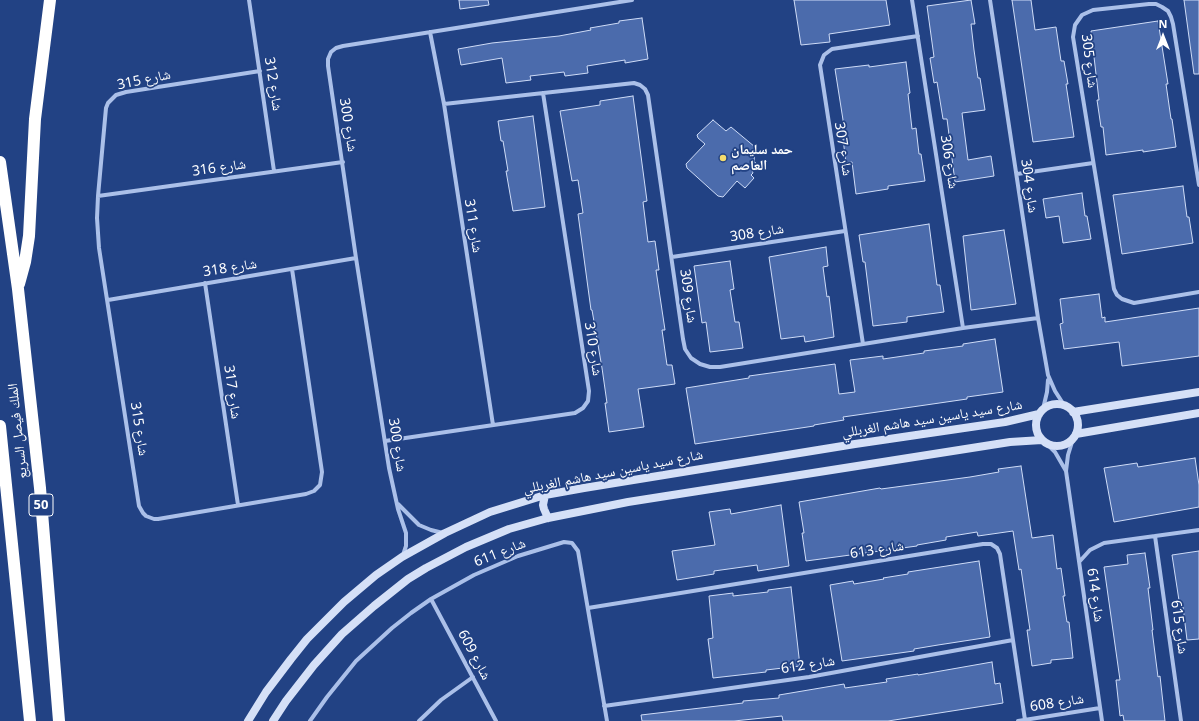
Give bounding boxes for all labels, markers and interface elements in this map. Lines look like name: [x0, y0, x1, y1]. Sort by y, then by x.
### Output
north arrow: [1143, 16, 1183, 56]
text: N: [1159, 16, 1167, 31]
street label: شارع 305: [1077, 33, 1101, 89]
street label: شارع 312: [260, 56, 286, 112]
street label: شارع 315: [116, 66, 172, 94]
street label: شارع 300: [335, 97, 361, 153]
street label: شارع 307: [830, 121, 856, 177]
street label: شارع 306: [936, 134, 962, 190]
place label: حمد سليمان العاصم: [731, 142, 793, 174]
marker: حمد سليمان العاصم: [718, 153, 728, 163]
street label: شارع 316: [191, 156, 247, 180]
street label: شارع 304: [1017, 158, 1041, 214]
street label: شارع 311: [460, 198, 486, 254]
street label: شارع 308: [729, 220, 785, 246]
street label: شارع 318: [202, 255, 258, 281]
street label: شارع 309: [676, 268, 700, 324]
street label: شارع 310: [580, 321, 606, 377]
street label: شارع 317: [220, 364, 244, 420]
street label: الملك فيصل السريع: [5, 382, 31, 480]
street label: شارع سيد ياسين سيد هاشم الغربللي: [840, 396, 1024, 442]
street label: شارع 315: [126, 401, 152, 457]
street label: شارع 300: [384, 417, 410, 473]
street label: شارع سيد ياسين سيد هاشم الغربللي: [522, 446, 704, 498]
road number: 50: [29, 494, 53, 516]
street label: شارع 611: [472, 535, 528, 571]
street label: شارع 613: [849, 537, 905, 563]
street label: شارع 614: [1083, 567, 1107, 623]
street label: شارع 615: [1167, 599, 1191, 655]
street label: شارع 609: [454, 627, 494, 683]
street label: شارع 612: [780, 652, 836, 678]
street label: شارع 608: [1029, 690, 1085, 716]

